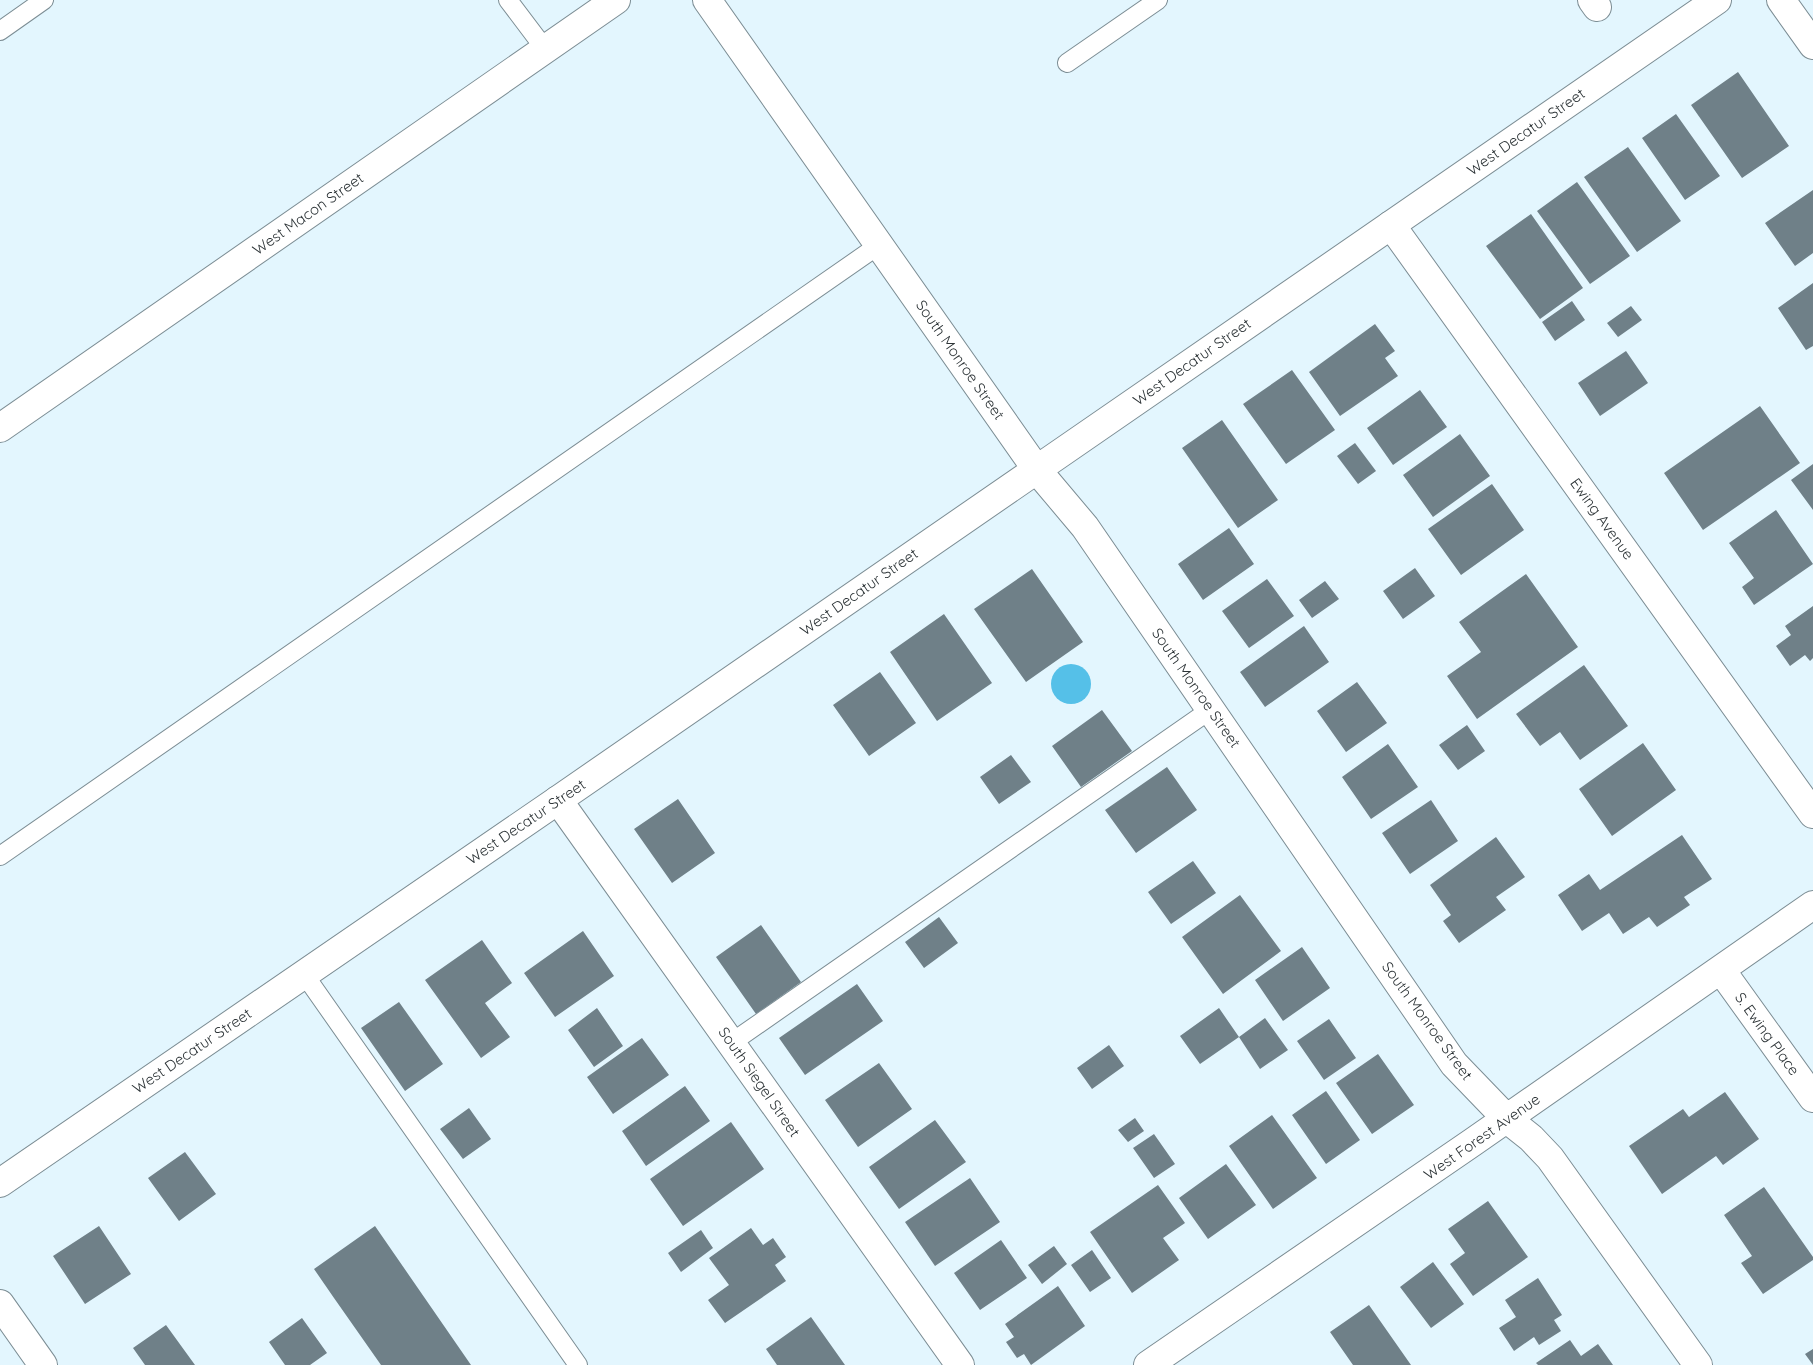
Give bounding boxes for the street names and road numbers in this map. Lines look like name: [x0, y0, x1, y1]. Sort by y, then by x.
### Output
street label: West Decatur Street: [1463, 84, 1588, 179]
street label: West Macon Street: [249, 168, 367, 259]
street label: South Monroe Street: [912, 296, 1009, 423]
street label: West Decatur Street: [1129, 314, 1254, 409]
street label: Ewing Avenue: [1566, 474, 1638, 563]
street label: West Decatur Street: [796, 544, 921, 639]
street label: South Monroe Street: [1148, 624, 1245, 751]
street label: West Decatur Street: [463, 775, 589, 869]
street label: South Monroe Street: [1378, 958, 1477, 1084]
street label: S. Ewing Place: [1731, 988, 1804, 1079]
street label: West Decatur Street: [129, 1004, 255, 1098]
street label: South Siegel Street: [714, 1023, 804, 1140]
street label: West Forest Avenue: [1420, 1089, 1544, 1184]

